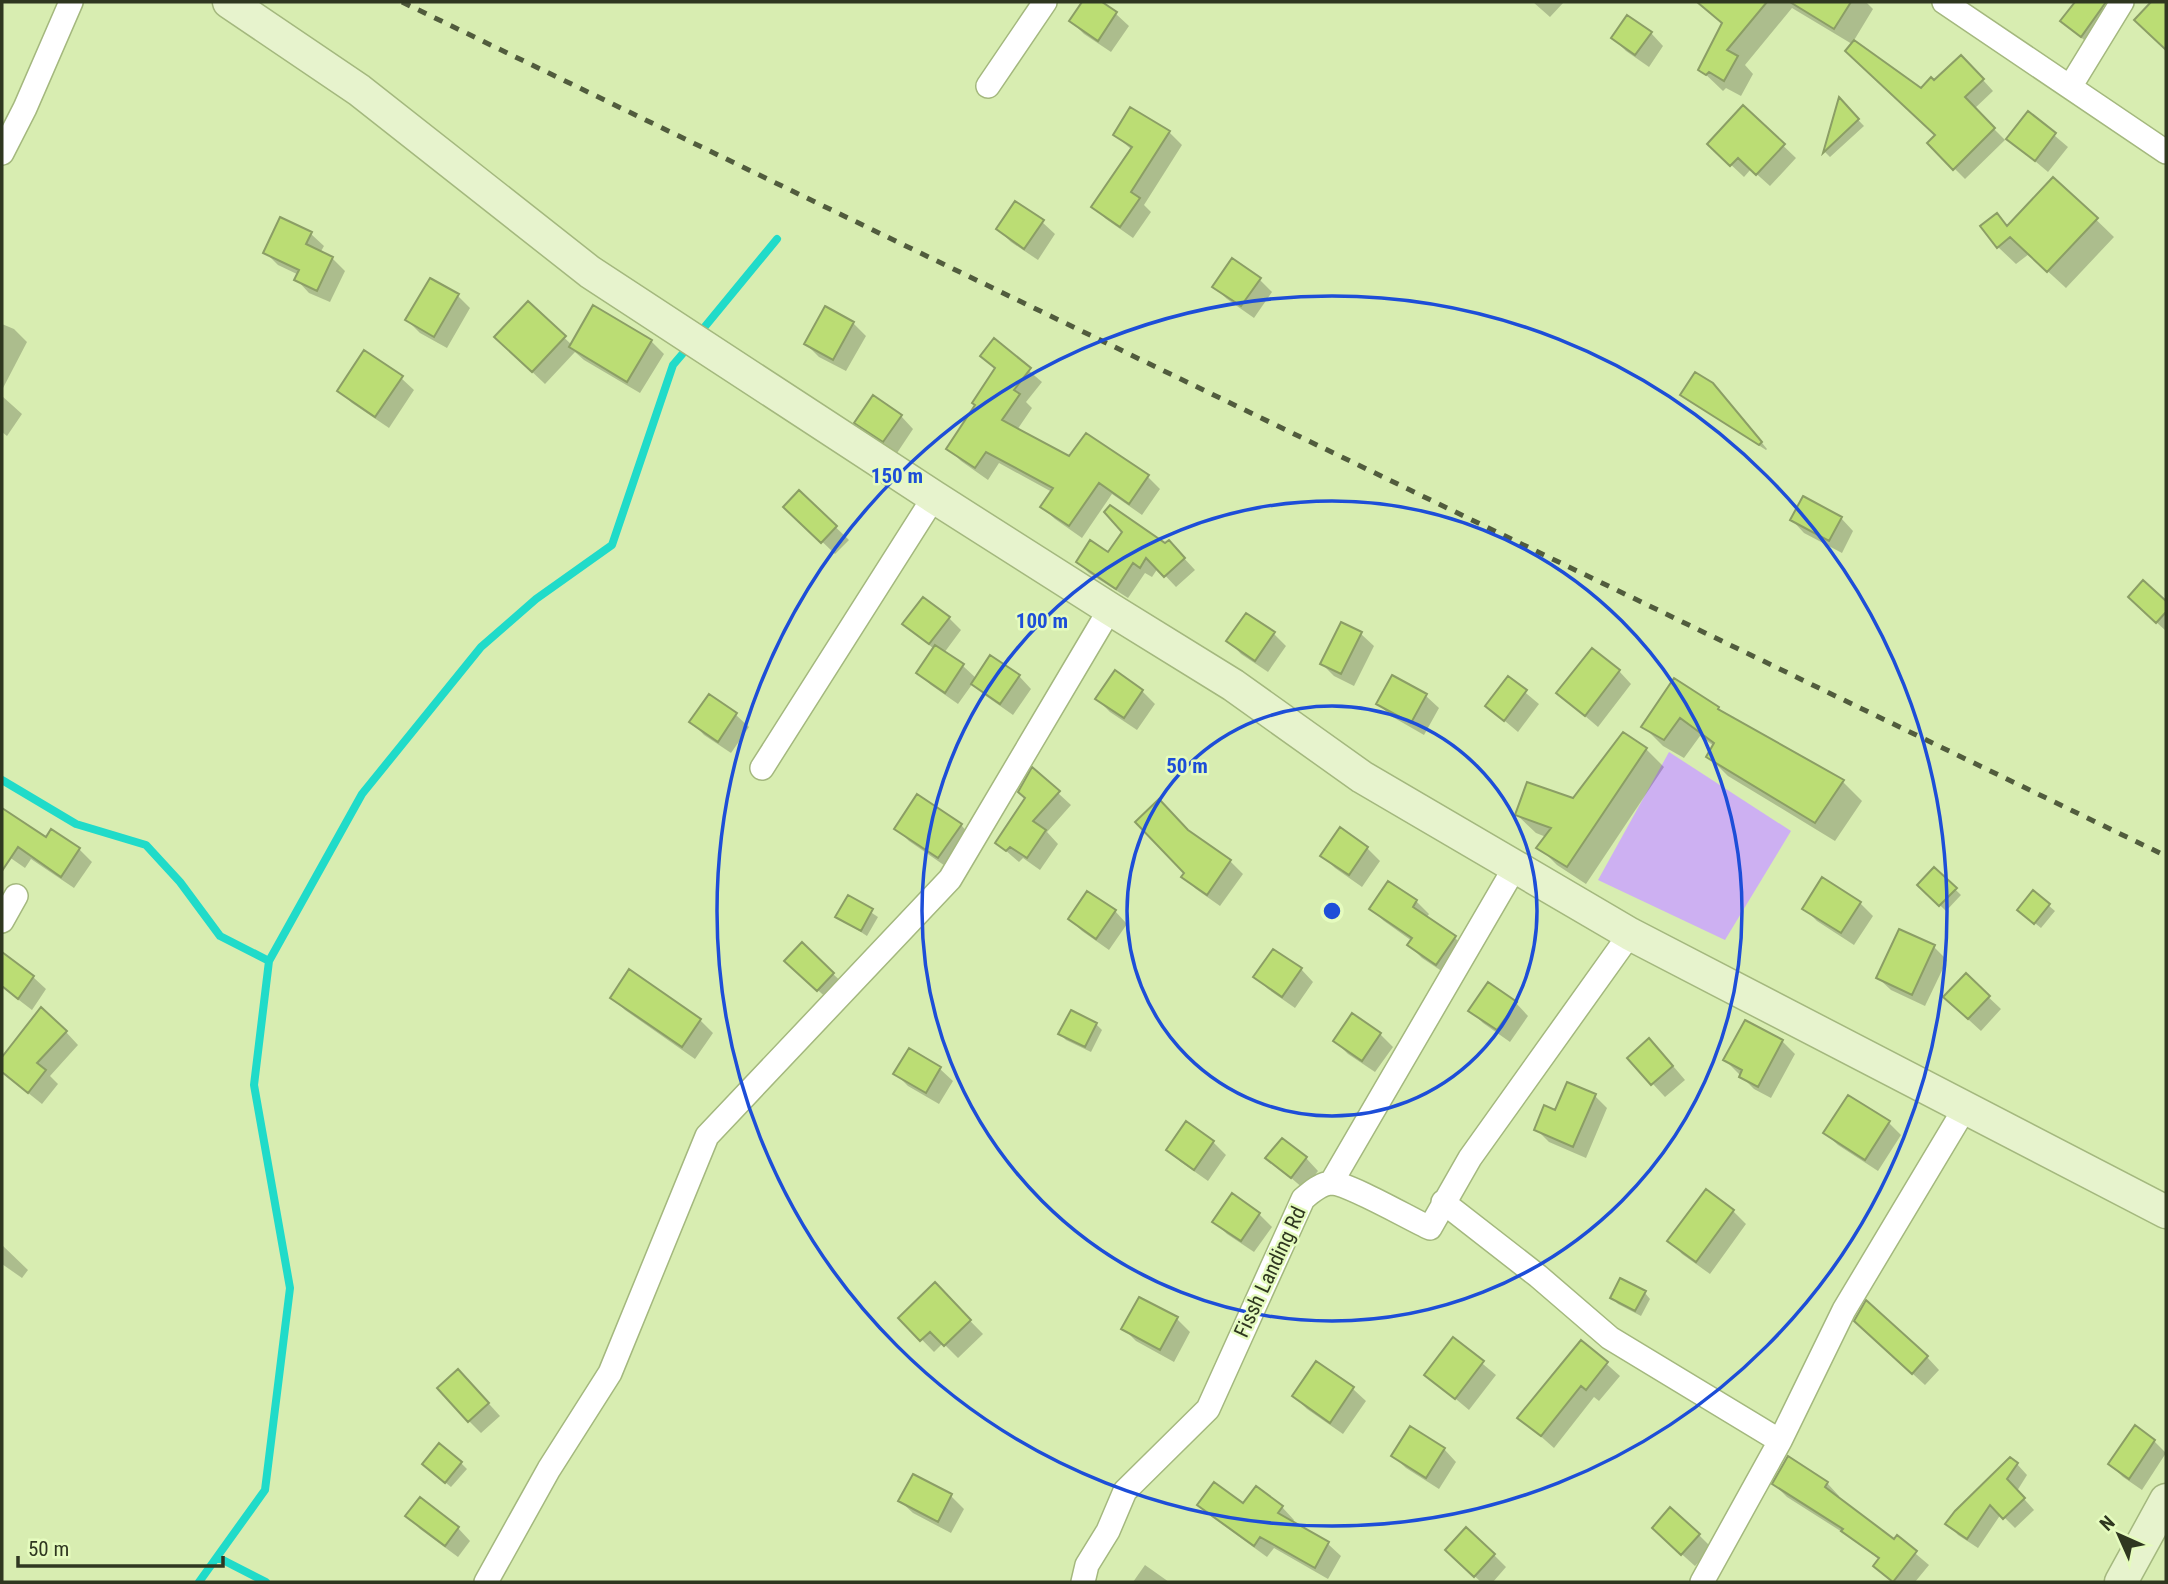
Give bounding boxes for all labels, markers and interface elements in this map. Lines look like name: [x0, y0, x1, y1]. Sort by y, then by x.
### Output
text: 150 m: [871, 464, 923, 488]
text: 100 m: [1016, 609, 1068, 633]
text: 50 m: [1166, 754, 1208, 778]
centre of rings: [1320, 899, 1344, 923]
street label: Fissh Landing Rd: [1229, 1203, 1311, 1341]
north arrow: [2084, 1500, 2154, 1570]
text: N: [2095, 1511, 2120, 1536]
scale bar: [18, 1524, 222, 1568]
text: 50 m: [28, 1537, 69, 1561]

